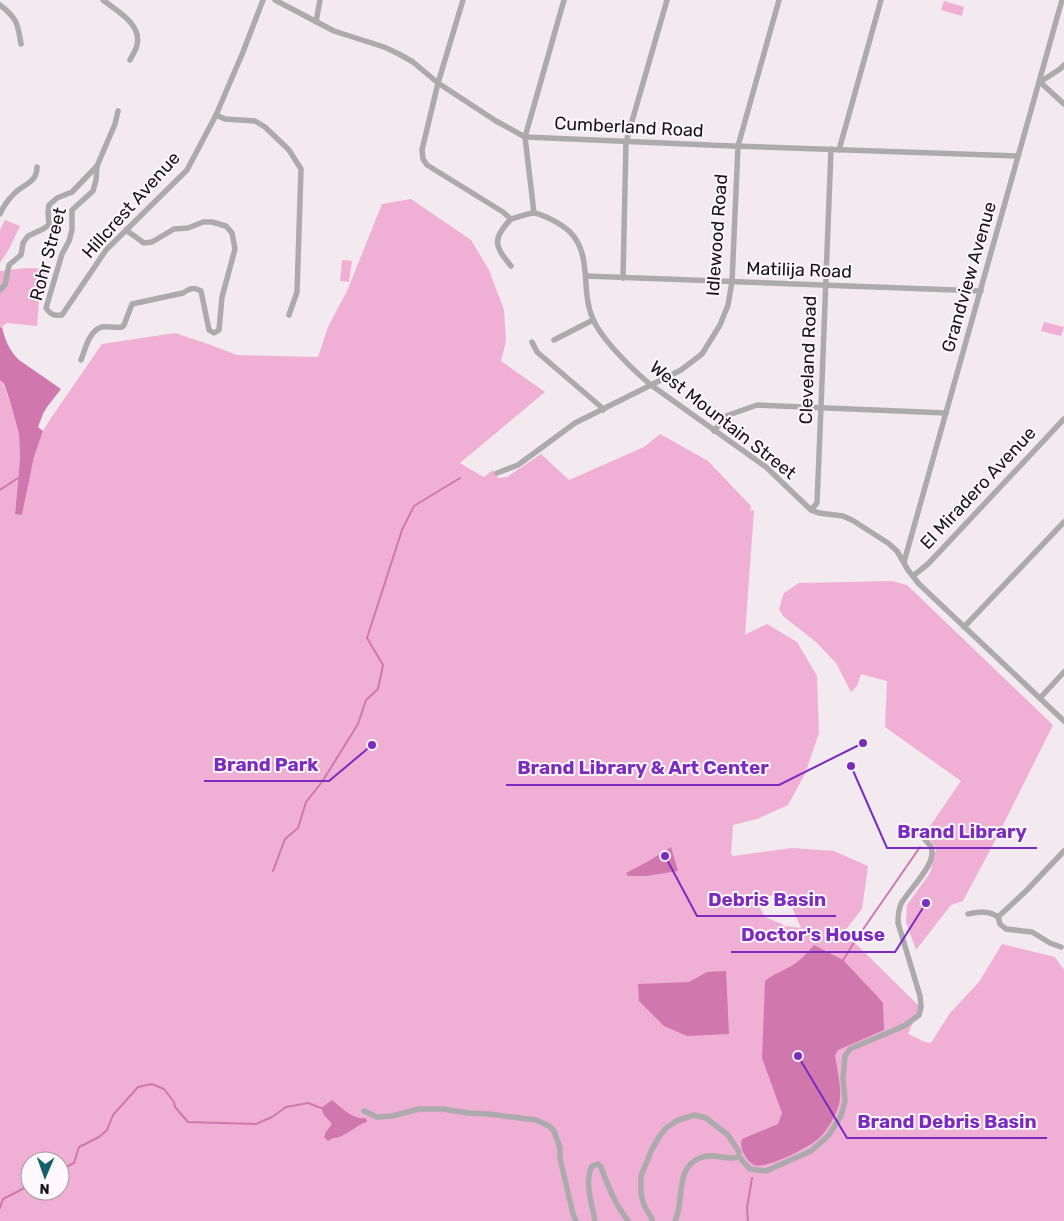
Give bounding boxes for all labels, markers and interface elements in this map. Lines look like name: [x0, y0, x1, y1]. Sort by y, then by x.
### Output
street label: Cumberland Road: [554, 112, 704, 142]
street label: Hillcrest Avenue: [77, 147, 185, 263]
street label: Idlewood Road: [702, 173, 732, 297]
street label: Grandview Avenue: [937, 199, 1001, 355]
street label: Rohr Street: [25, 205, 71, 303]
street label: Matilija Road: [746, 257, 852, 283]
street label: Cleveland Road: [795, 295, 821, 425]
street label: West Mountain Street: [645, 356, 801, 484]
street label: El Miradero Avenue: [915, 422, 1041, 554]
callout: Brand Park: [204, 747, 329, 781]
callout: Brand Library & Art Center: [506, 751, 779, 785]
text: Brand Park: [214, 753, 318, 776]
text: Brand Library & Art Center: [517, 756, 769, 779]
callout: Brand Library: [887, 814, 1037, 848]
text: Brand Library: [897, 820, 1028, 843]
callout: Debris Basin: [697, 882, 836, 916]
text: Debris Basin: [708, 888, 826, 911]
callout: Doctor's House: [731, 918, 895, 952]
text: Doctor's House: [741, 923, 885, 946]
callout: Brand Debris Basin: [847, 1104, 1047, 1138]
text: Brand Debris Basin: [857, 1110, 1037, 1133]
north arrow: [20, 1151, 70, 1201]
text: N: [39, 1180, 50, 1197]

